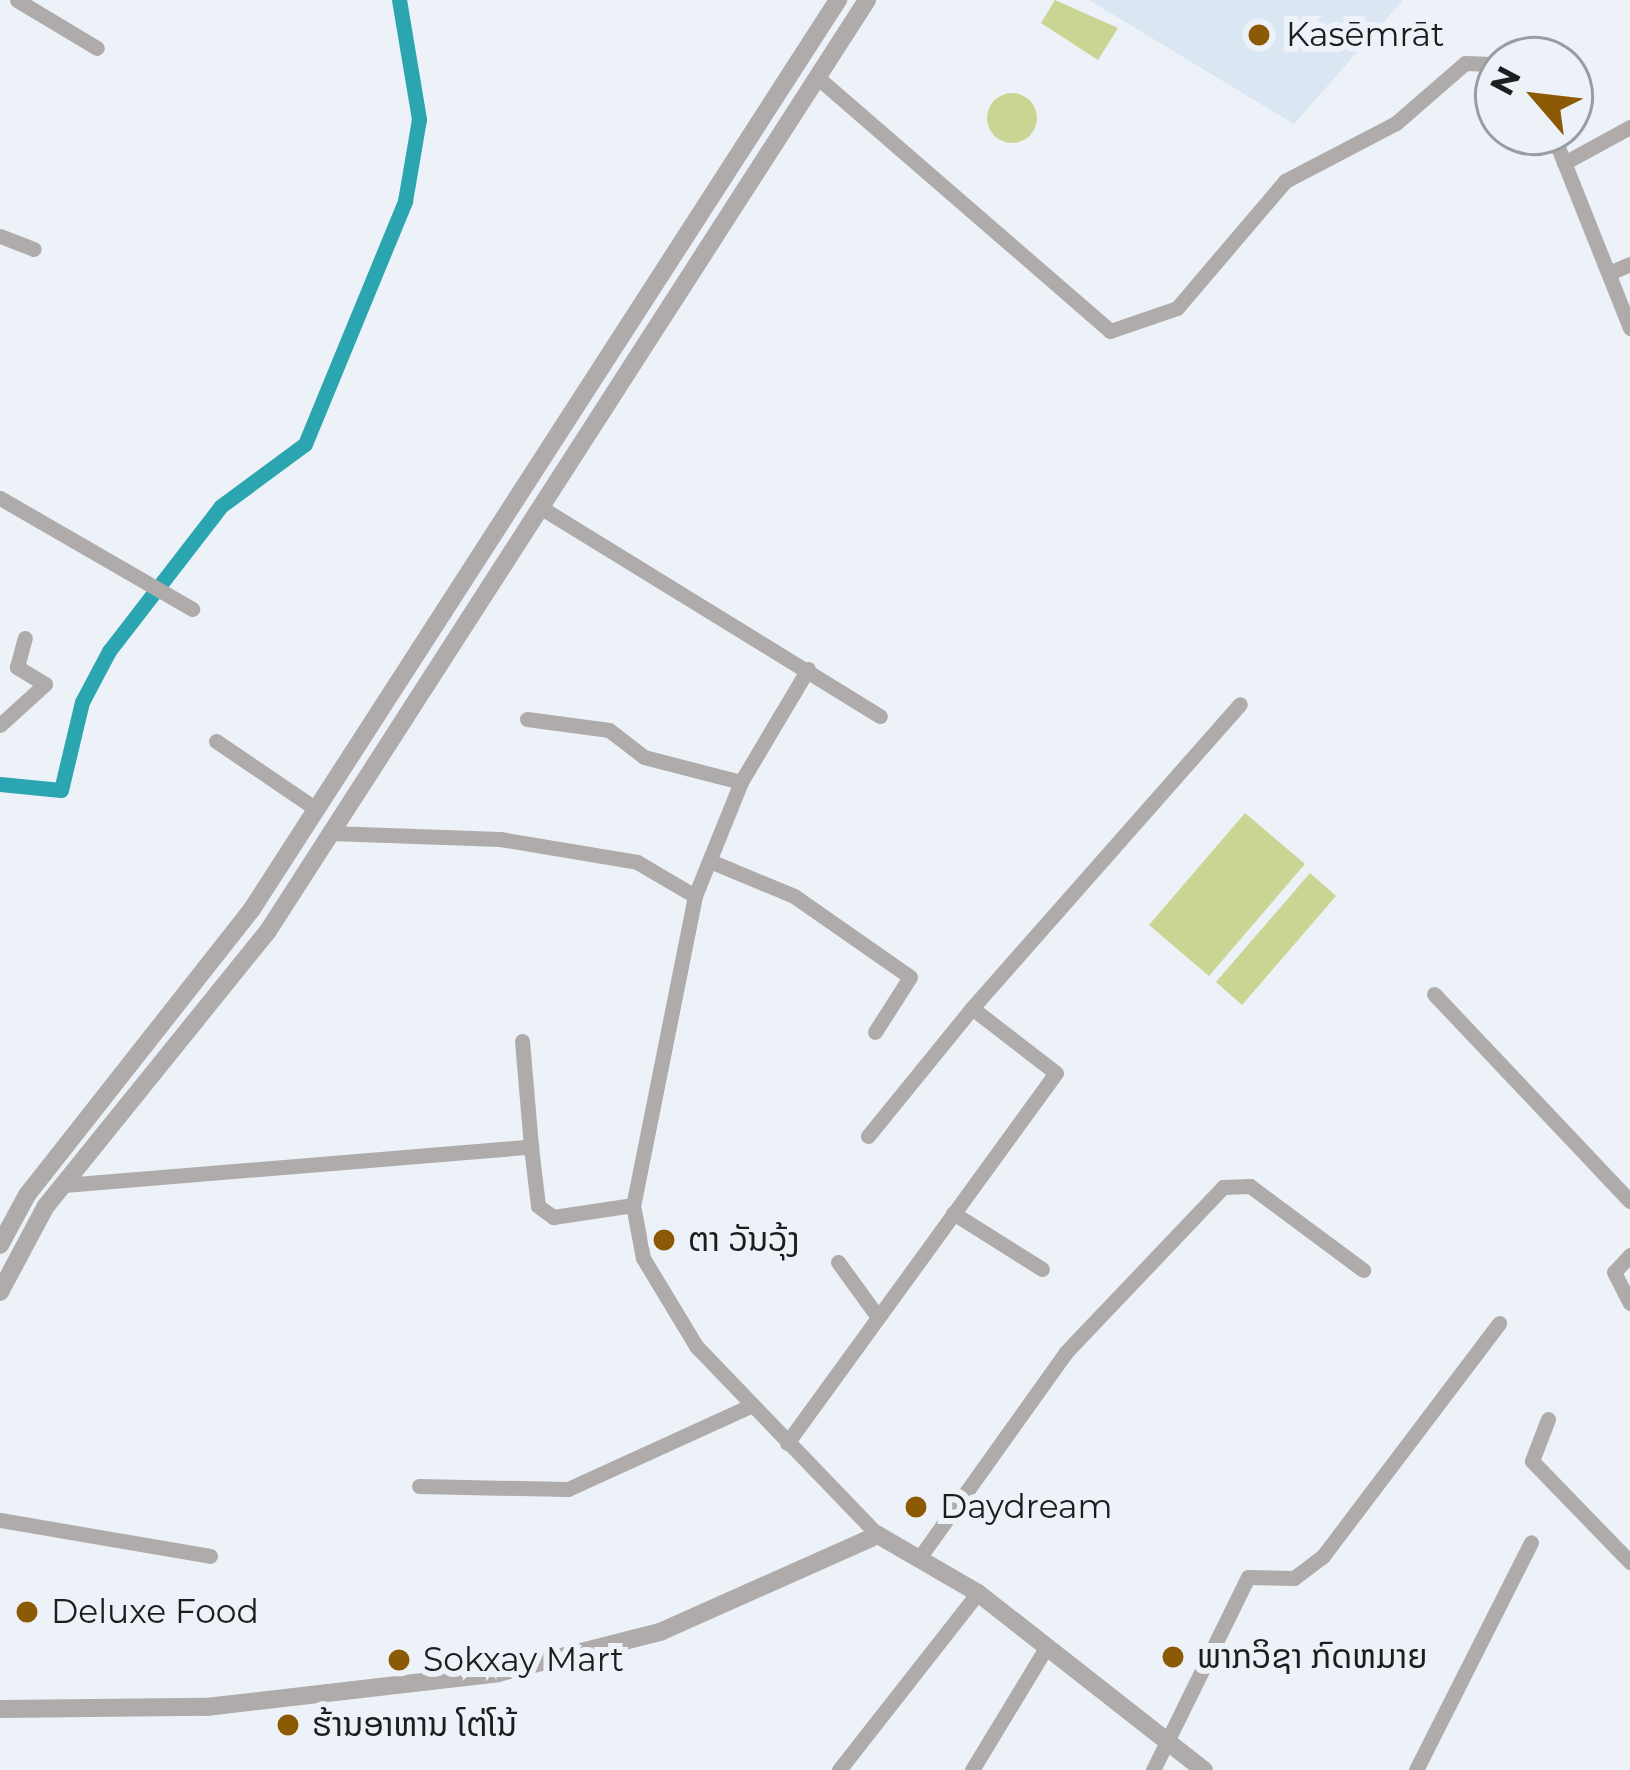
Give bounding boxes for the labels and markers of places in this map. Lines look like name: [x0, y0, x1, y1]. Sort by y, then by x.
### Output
place label: Kasēmrāt: [1286, 15, 1444, 55]
marker: Kasēmrāt: [1243, 19, 1275, 51]
place label: ຕາ ວັນວຸ້ງ: [688, 1220, 800, 1260]
marker: ຕາ ວັນວຸ້ງ: [651, 1227, 677, 1253]
place label: Daydream: [940, 1487, 1113, 1527]
marker: Daydream: [903, 1494, 929, 1520]
place label: Deluxe Food: [51, 1592, 259, 1632]
marker: Deluxe Food: [14, 1599, 40, 1625]
place label: ພາກວິຊາ ກົດຫມາຍ: [1197, 1637, 1428, 1677]
place label: Sokxay Mart: [423, 1640, 624, 1680]
marker: ພາກວິຊາ ກົດຫມາຍ: [1160, 1644, 1186, 1670]
marker: Sokxay Mart: [386, 1647, 412, 1673]
place label: ຮ້ານອາຫານ ໂຕ່ໂນ້: [312, 1705, 517, 1745]
marker: ຮ້ານອາຫານ ໂຕ່ໂນ້: [275, 1712, 301, 1738]

